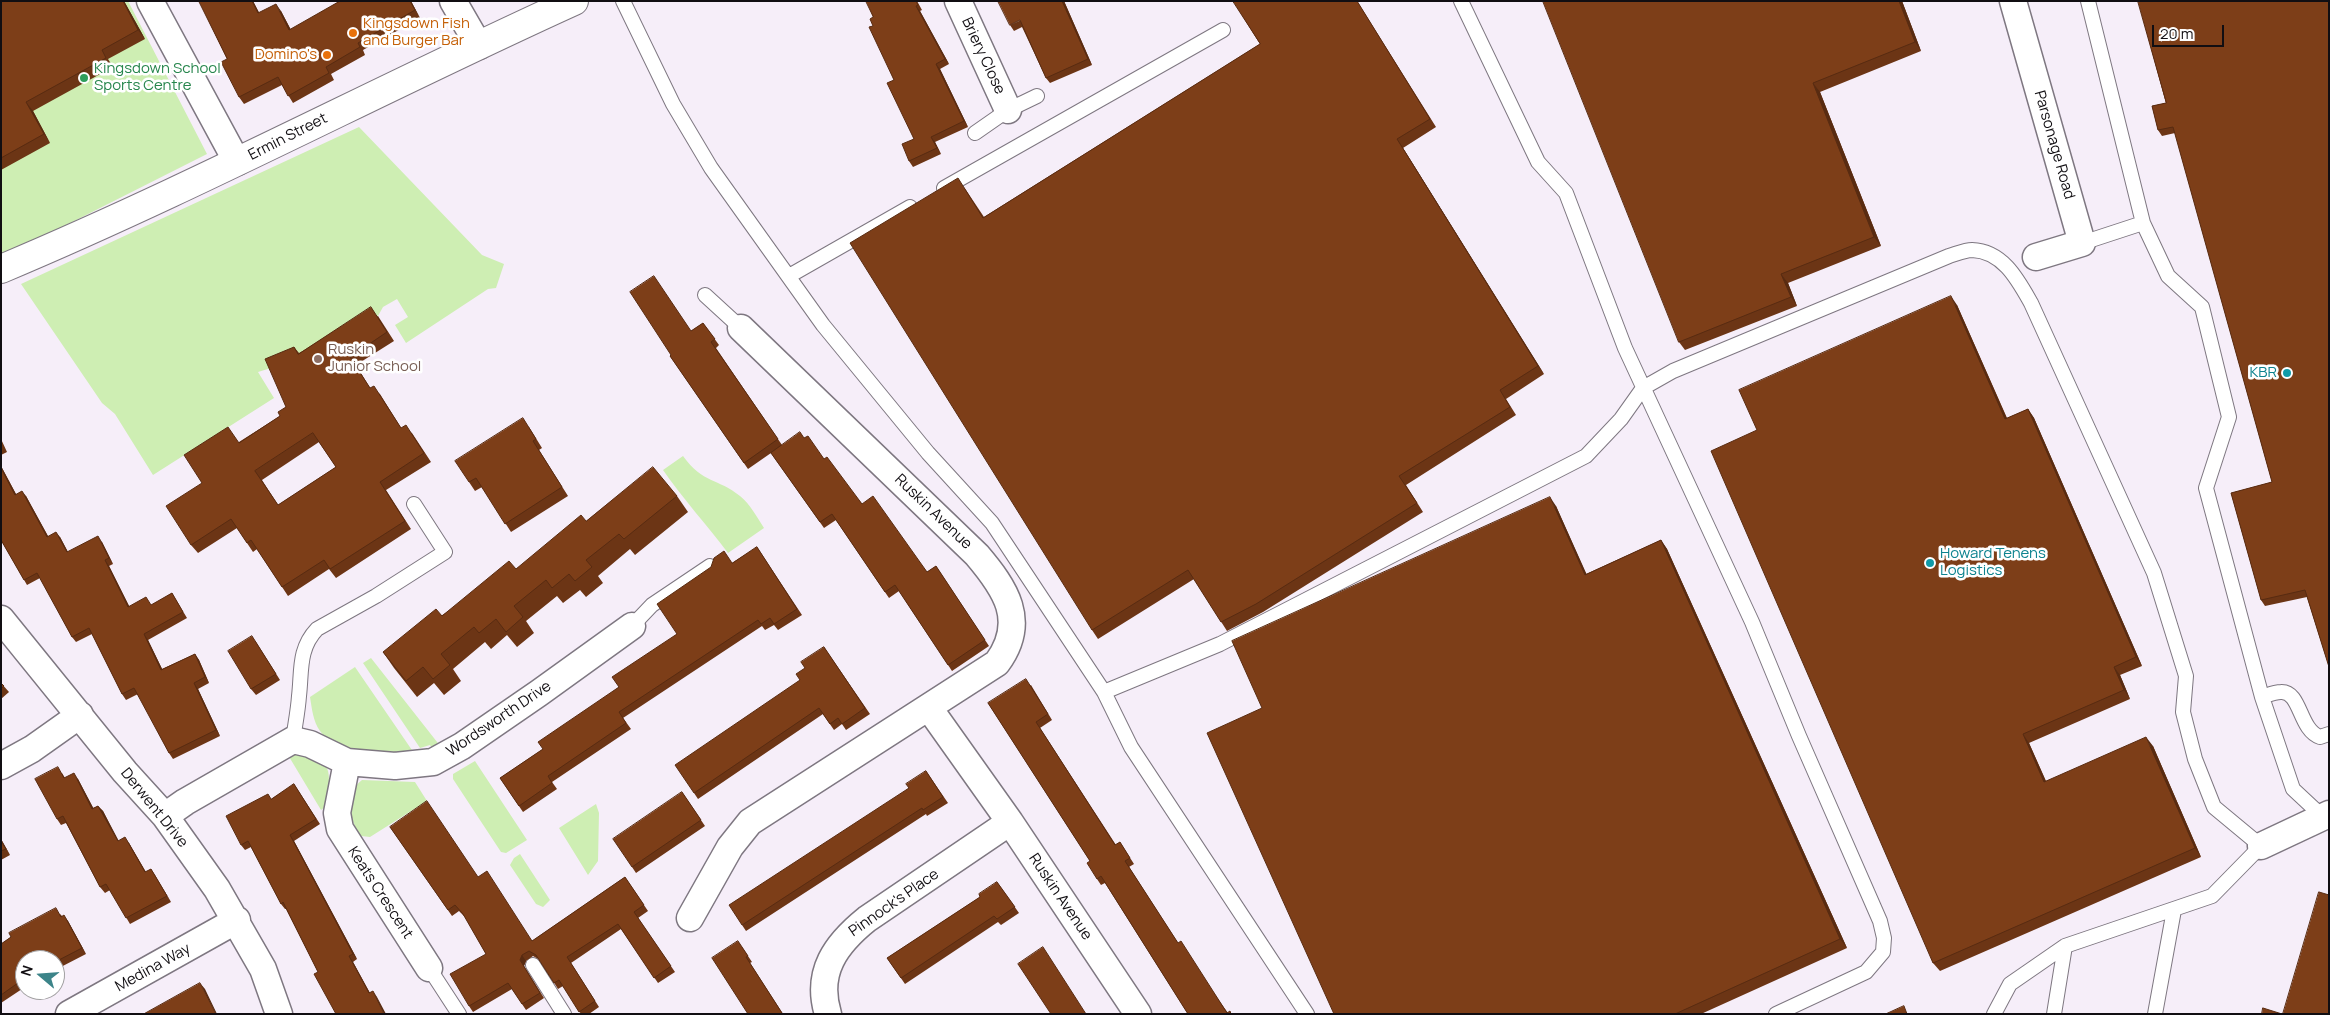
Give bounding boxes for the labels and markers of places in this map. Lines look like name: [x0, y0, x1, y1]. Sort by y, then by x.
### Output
place label: Kingsdown Fish and Burger Bar: [363, 15, 470, 50]
marker: Kingsdown Fish and Burger Bar: [347, 27, 359, 39]
place label: Domino's: [255, 46, 317, 64]
marker: Domino's: [321, 49, 333, 61]
place label: Kingsdown School Sports Centre: [94, 60, 221, 95]
marker: Kingsdown School Sports Centre: [78, 72, 90, 84]
place label: Ruskin Junior School: [328, 341, 421, 376]
marker: Ruskin Junior School: [312, 353, 324, 365]
place label: KBR: [2249, 364, 2277, 382]
marker: KBR: [2281, 367, 2293, 379]
place label: Howard Tenens Logistics: [1940, 545, 2046, 580]
marker: Howard Tenens Logistics: [1924, 557, 1936, 569]

